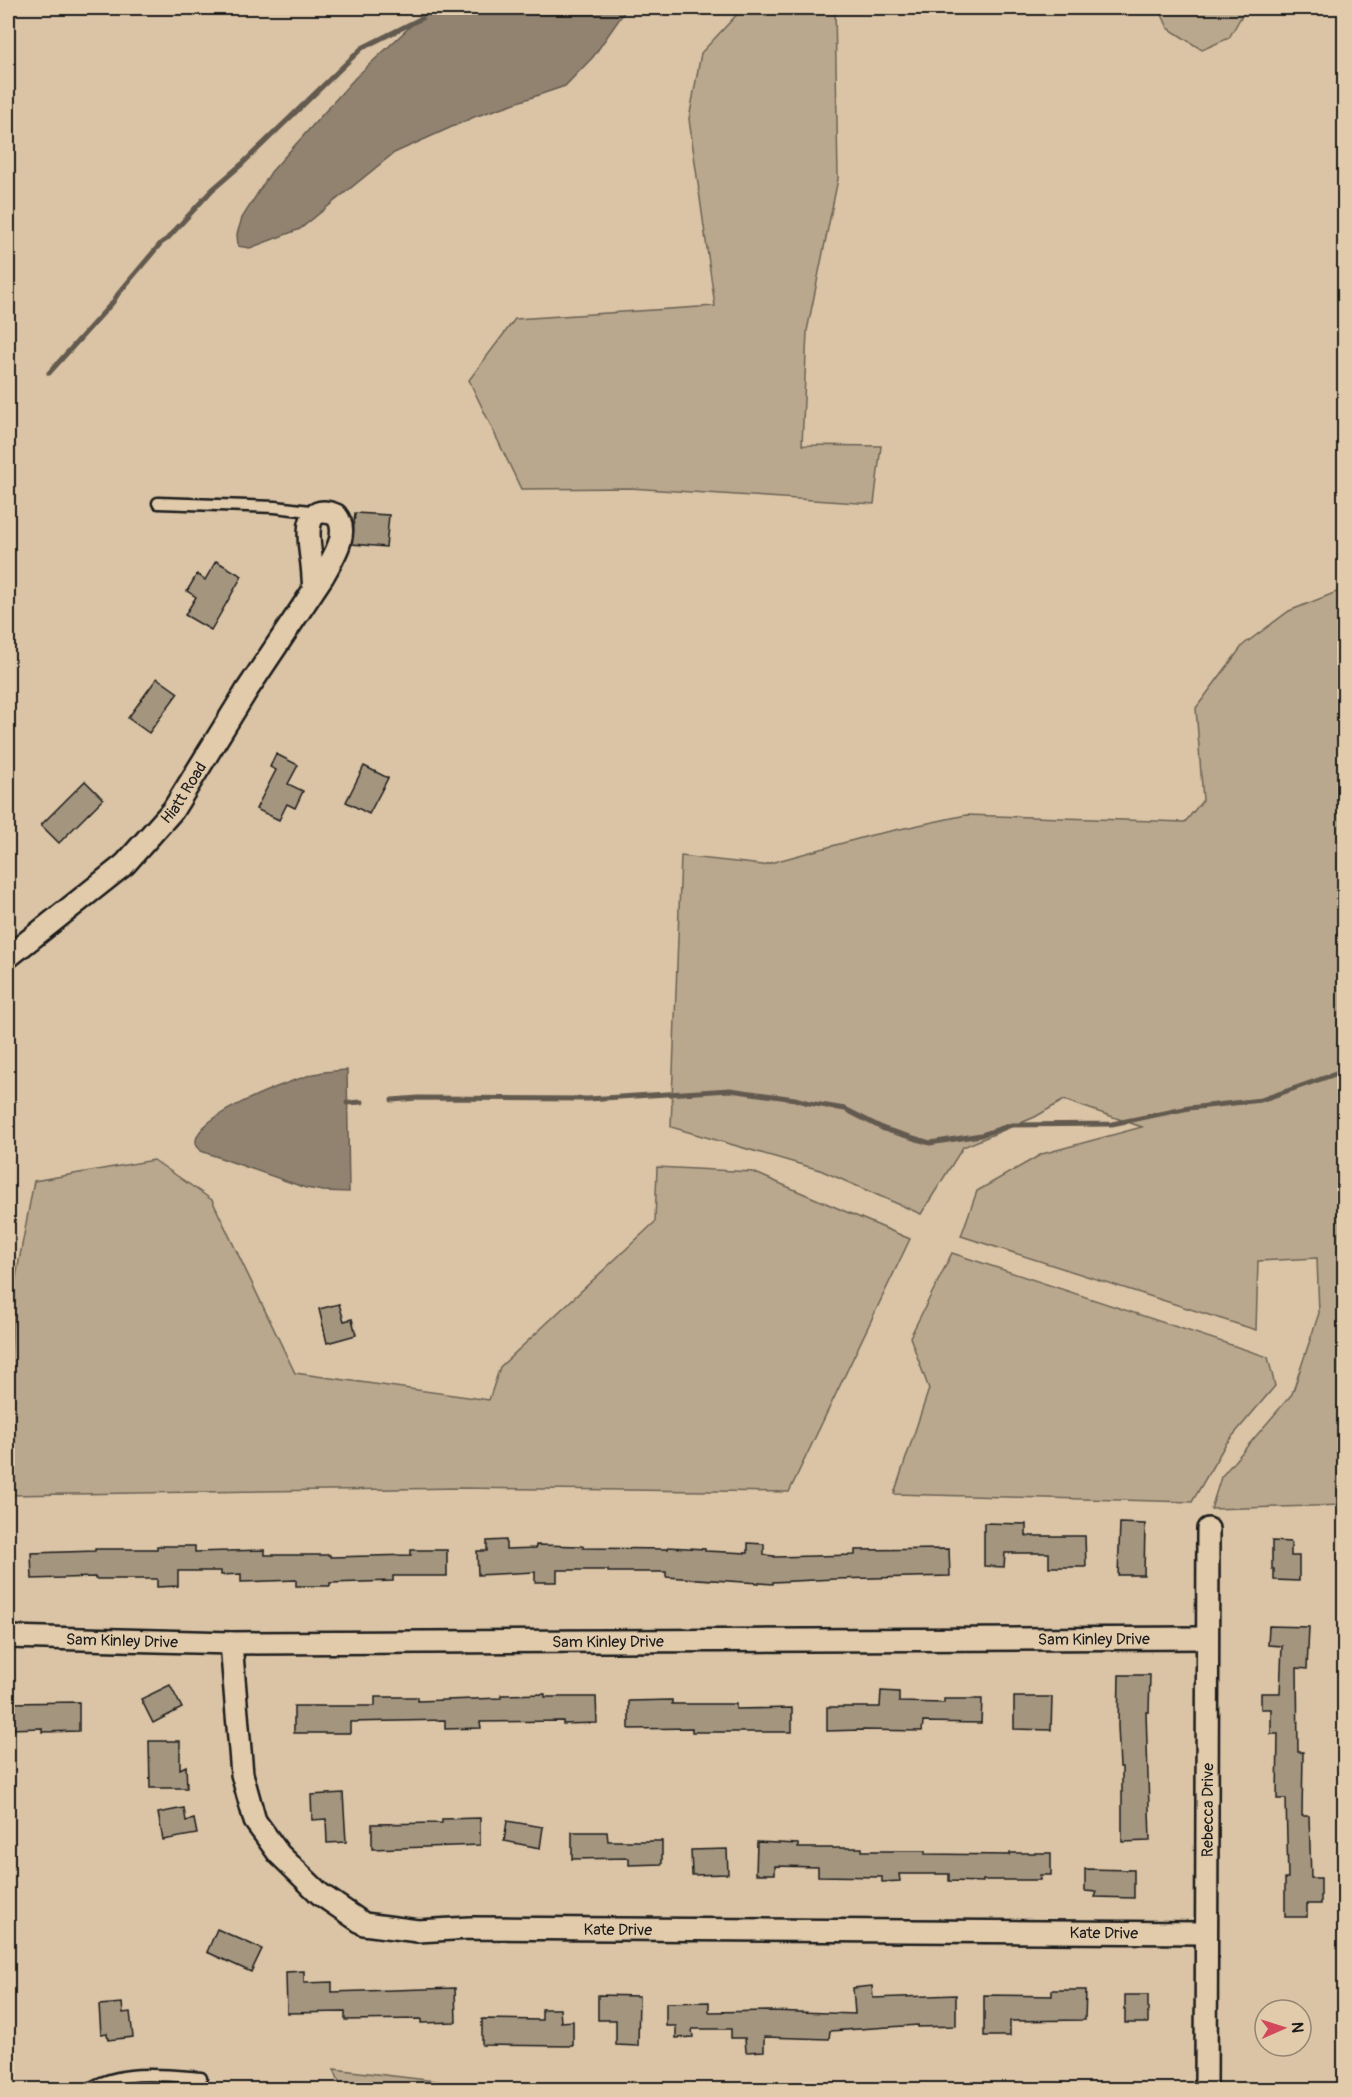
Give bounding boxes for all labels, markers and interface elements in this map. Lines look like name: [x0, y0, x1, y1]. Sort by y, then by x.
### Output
street label: Hiatt Road: [157, 758, 211, 828]
street label: Sam Kinley Drive: [1038, 1629, 1150, 1650]
street label: Sam Kinley Drive: [66, 1630, 178, 1653]
street label: Sam Kinley Drive: [552, 1632, 664, 1652]
street label: Rebecca Drive: [1198, 1763, 1218, 1857]
street label: Kate Drive: [583, 1920, 652, 1940]
street label: Kate Drive: [1069, 1923, 1138, 1944]
north arrow: [1253, 1998, 1313, 2058]
text: N: [1287, 2021, 1307, 2033]

